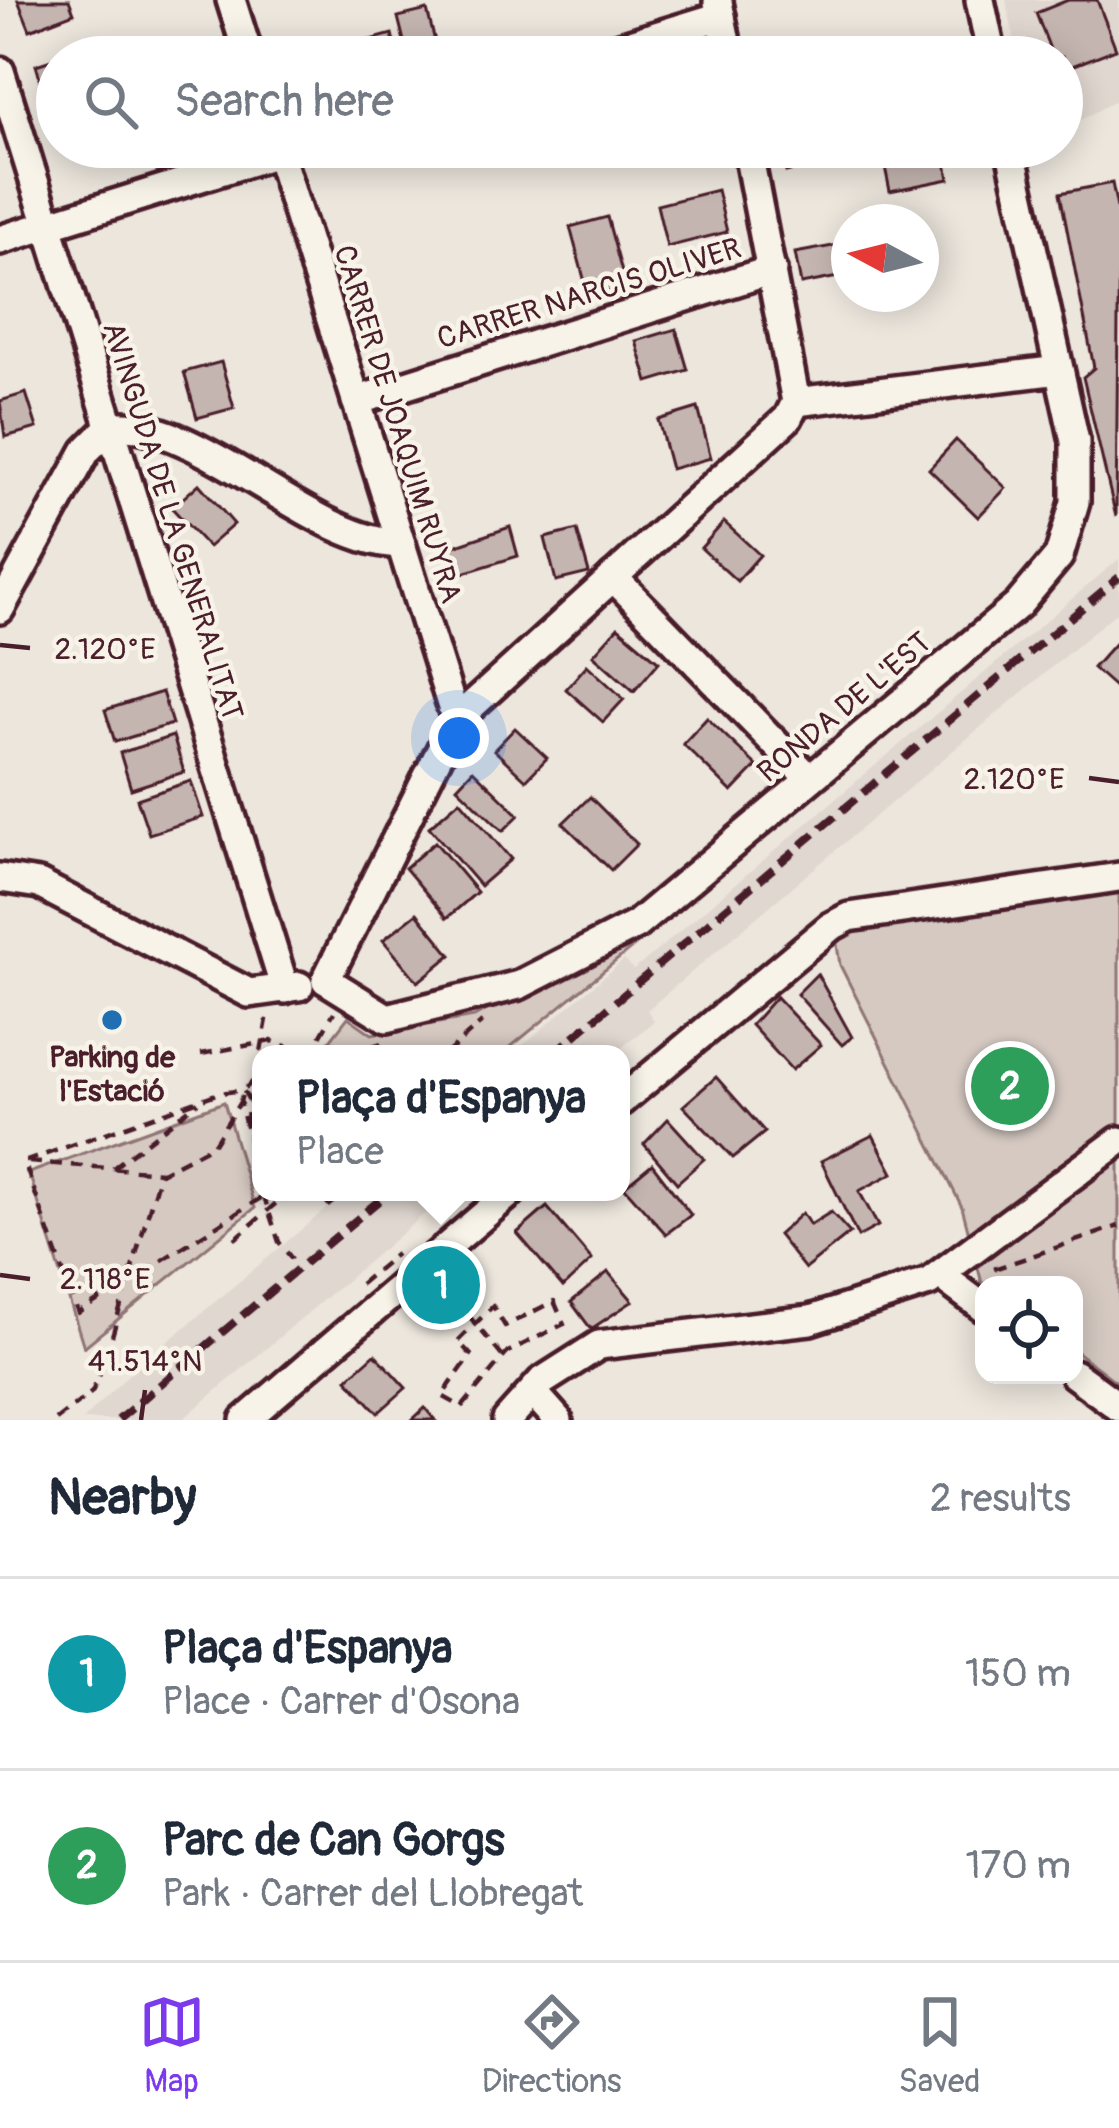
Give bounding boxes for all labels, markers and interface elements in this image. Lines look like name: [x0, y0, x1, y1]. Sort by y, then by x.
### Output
search box: [36, 36, 1083, 168]
icon: search: [78, 69, 144, 135]
text: Search here: [174, 74, 394, 130]
north arrow: [831, 204, 939, 312]
street label: CARRER NARCIS OLIVER: [433, 230, 745, 357]
street label: CARRER DE JOAQUIM RUYRA: [325, 241, 470, 608]
street label: AVINGUDA DE LA GENERALITAT: [94, 318, 251, 725]
street label: RONDA DE L'EST: [750, 624, 939, 791]
text: 2.120°E: [54, 631, 156, 668]
your location: [429, 708, 489, 768]
text: 2.120°E: [963, 761, 1065, 798]
marker: Parking de l'Estació: [99, 1007, 125, 1033]
place label: Parking de l'Estació: [49, 1039, 176, 1110]
pin: 2: [971, 1041, 1049, 1131]
popup: [252, 1045, 630, 1201]
text: Plaça d'Espanya: [296, 1071, 586, 1127]
text: Place: [296, 1127, 384, 1176]
pin: 1: [402, 1240, 480, 1330]
text: 2.118°E: [60, 1261, 150, 1298]
map controls: [975, 1276, 1083, 1384]
button: locate: [975, 1276, 1083, 1384]
text: 41.514°N: [88, 1343, 202, 1380]
text: Nearby: [48, 1466, 196, 1530]
text: 2 results: [930, 1474, 1071, 1523]
text: Plaça d'Espanya: [162, 1621, 452, 1677]
text: 1: [79, 1649, 95, 1698]
text: 150 m: [965, 1649, 1071, 1698]
text: Place · Carrer d'Osona: [162, 1677, 520, 1726]
text: Parc de Can Gorgs: [162, 1813, 505, 1869]
text: 2: [76, 1841, 98, 1890]
text: 170 m: [965, 1841, 1071, 1890]
text: Park · Carrer del Llobregat: [162, 1869, 583, 1918]
tab: Map: [139, 1989, 205, 2102]
tab: Directions: [482, 1989, 622, 2102]
tab: Saved: [899, 1989, 980, 2102]

